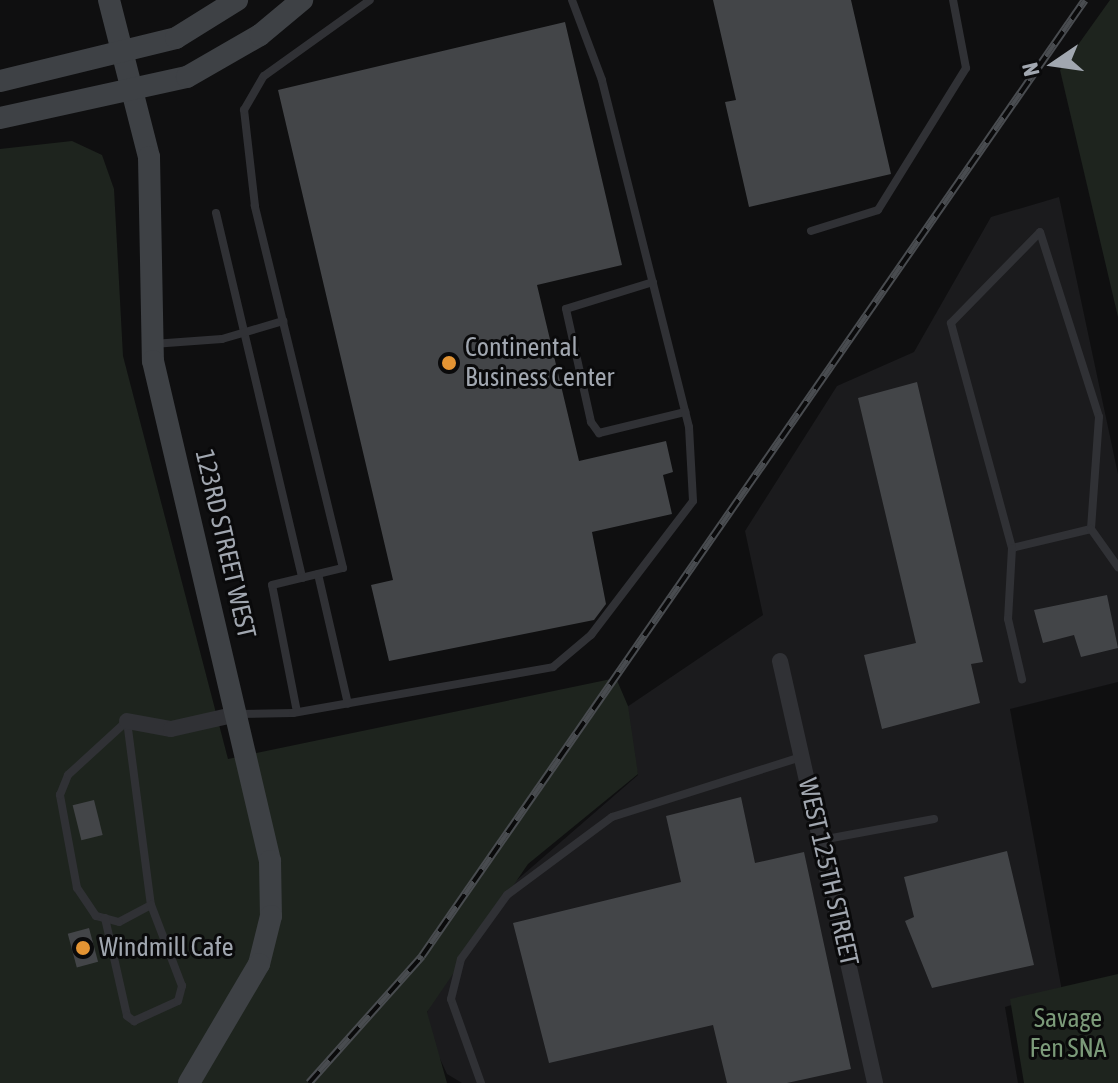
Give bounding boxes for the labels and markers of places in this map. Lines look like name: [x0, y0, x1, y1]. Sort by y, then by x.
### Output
place label: Continental Business Center: [465, 332, 614, 394]
marker: Continental Business Center: [440, 354, 458, 372]
place label: Windmill Cafe: [99, 932, 234, 964]
marker: Windmill Cafe: [74, 939, 92, 957]

